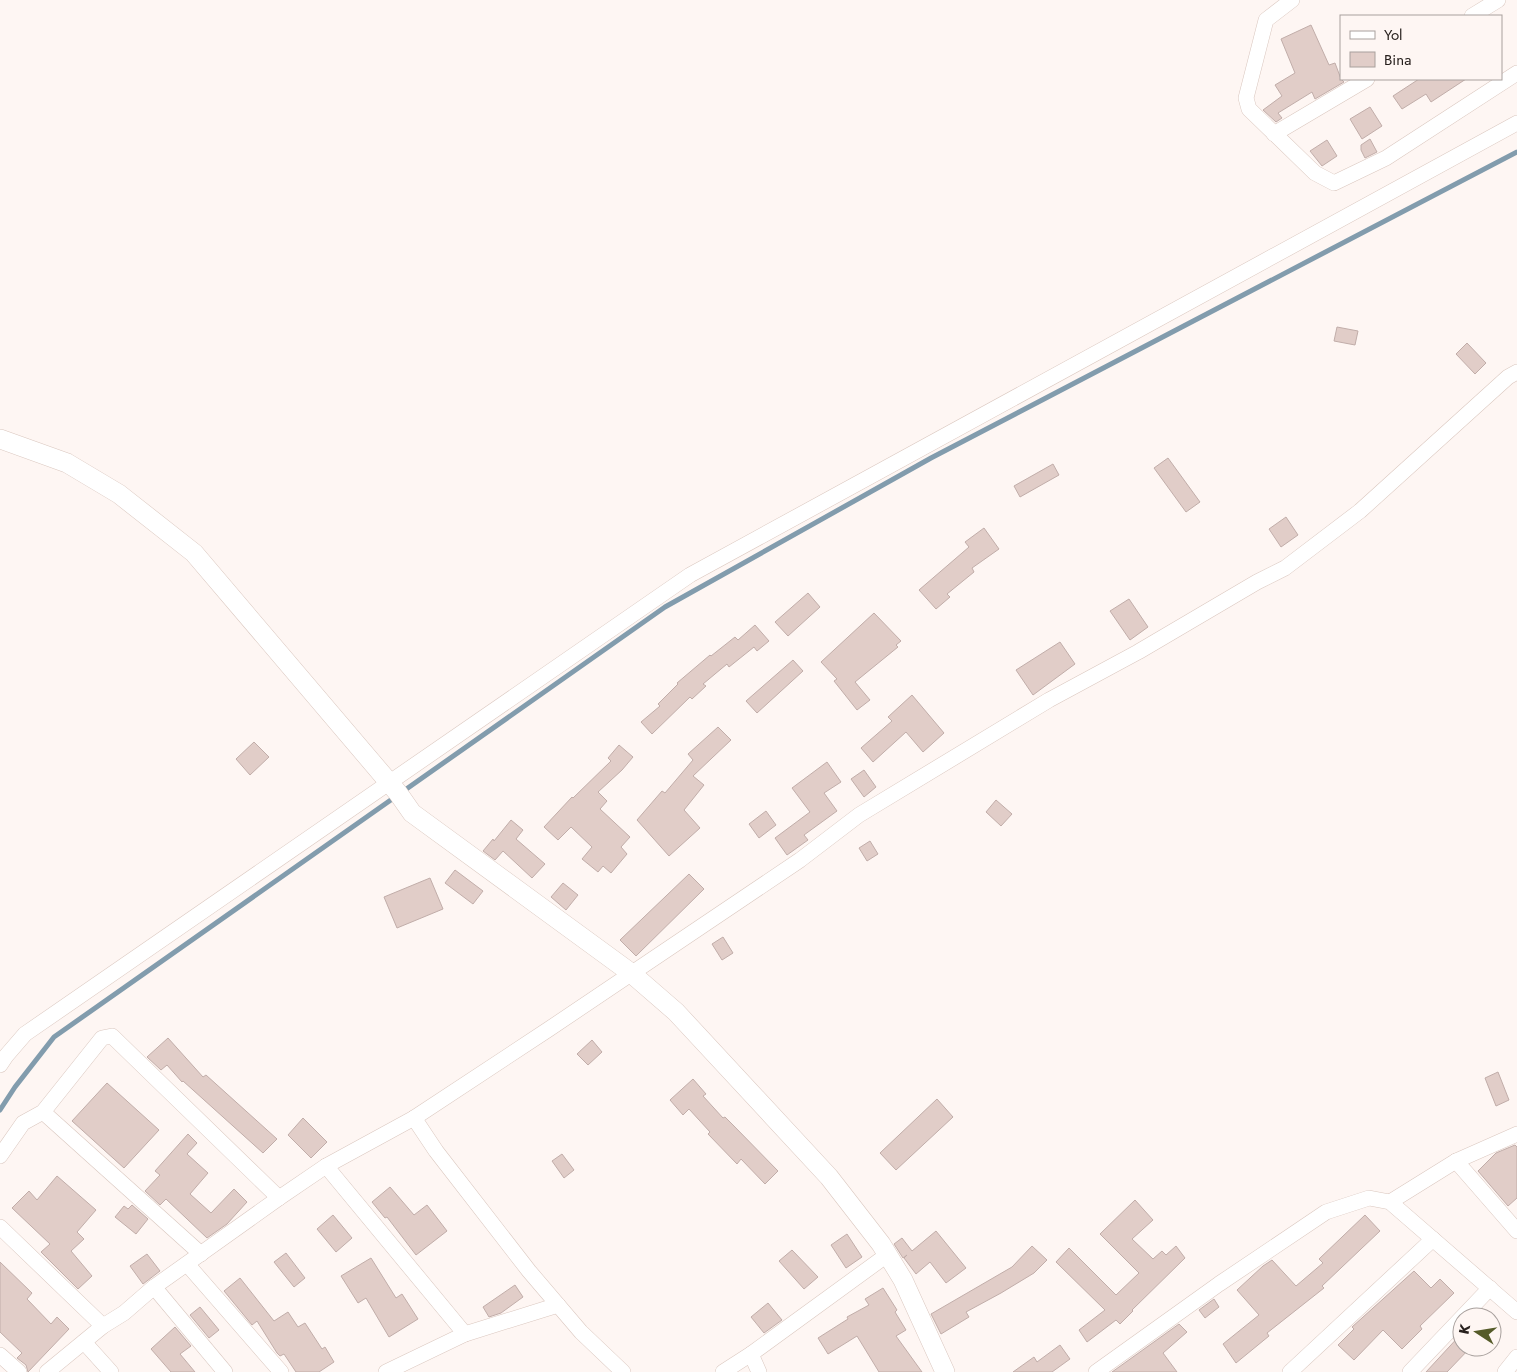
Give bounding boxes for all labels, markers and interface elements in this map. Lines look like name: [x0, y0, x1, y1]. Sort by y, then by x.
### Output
legend: [1340, 15, 1502, 80]
text: Yol: [1384, 24, 1403, 46]
text: Bina: [1384, 49, 1411, 71]
north arrow: [1452, 1307, 1502, 1357]
text: K: [1453, 1322, 1475, 1336]

